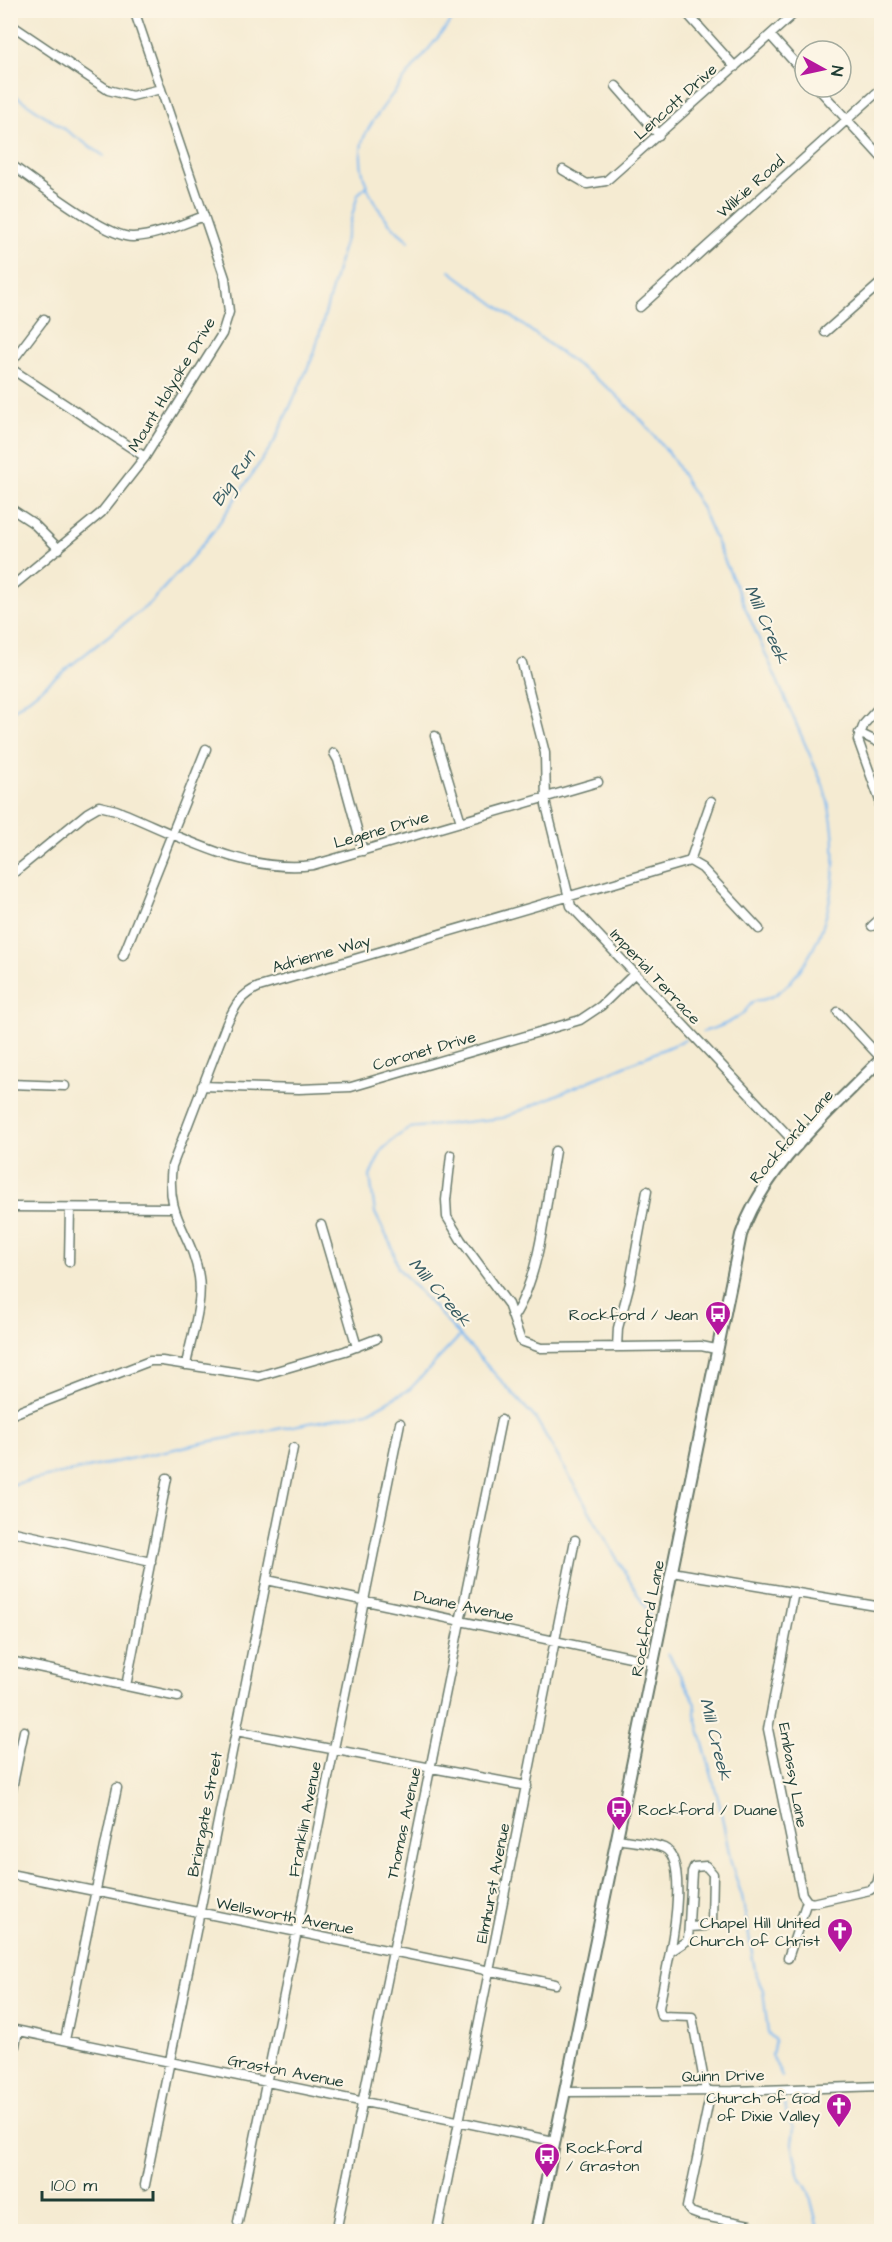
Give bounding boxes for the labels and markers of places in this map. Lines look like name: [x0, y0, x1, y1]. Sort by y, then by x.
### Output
bus stop icon: Rockford / Jean: [703, 1299, 733, 1337]
place label: Rockford / Jean: [569, 1304, 698, 1326]
bus stop icon: Rockford / Duane: [604, 1794, 634, 1832]
place label: Rockford / Duane: [638, 1799, 778, 1821]
place label: Chapel Hill United Church of Christ: [689, 1912, 821, 1952]
church icon: Chapel Hill United Church of Christ: [825, 1916, 855, 1954]
place label: Church of God of Dixie Valley: [706, 2087, 820, 2128]
church icon: Church of God of Dixie Valley: [824, 2091, 854, 2129]
place label: Rockford / Graston: [566, 2137, 642, 2177]
bus stop icon: Rockford / Graston: [532, 2141, 562, 2179]

